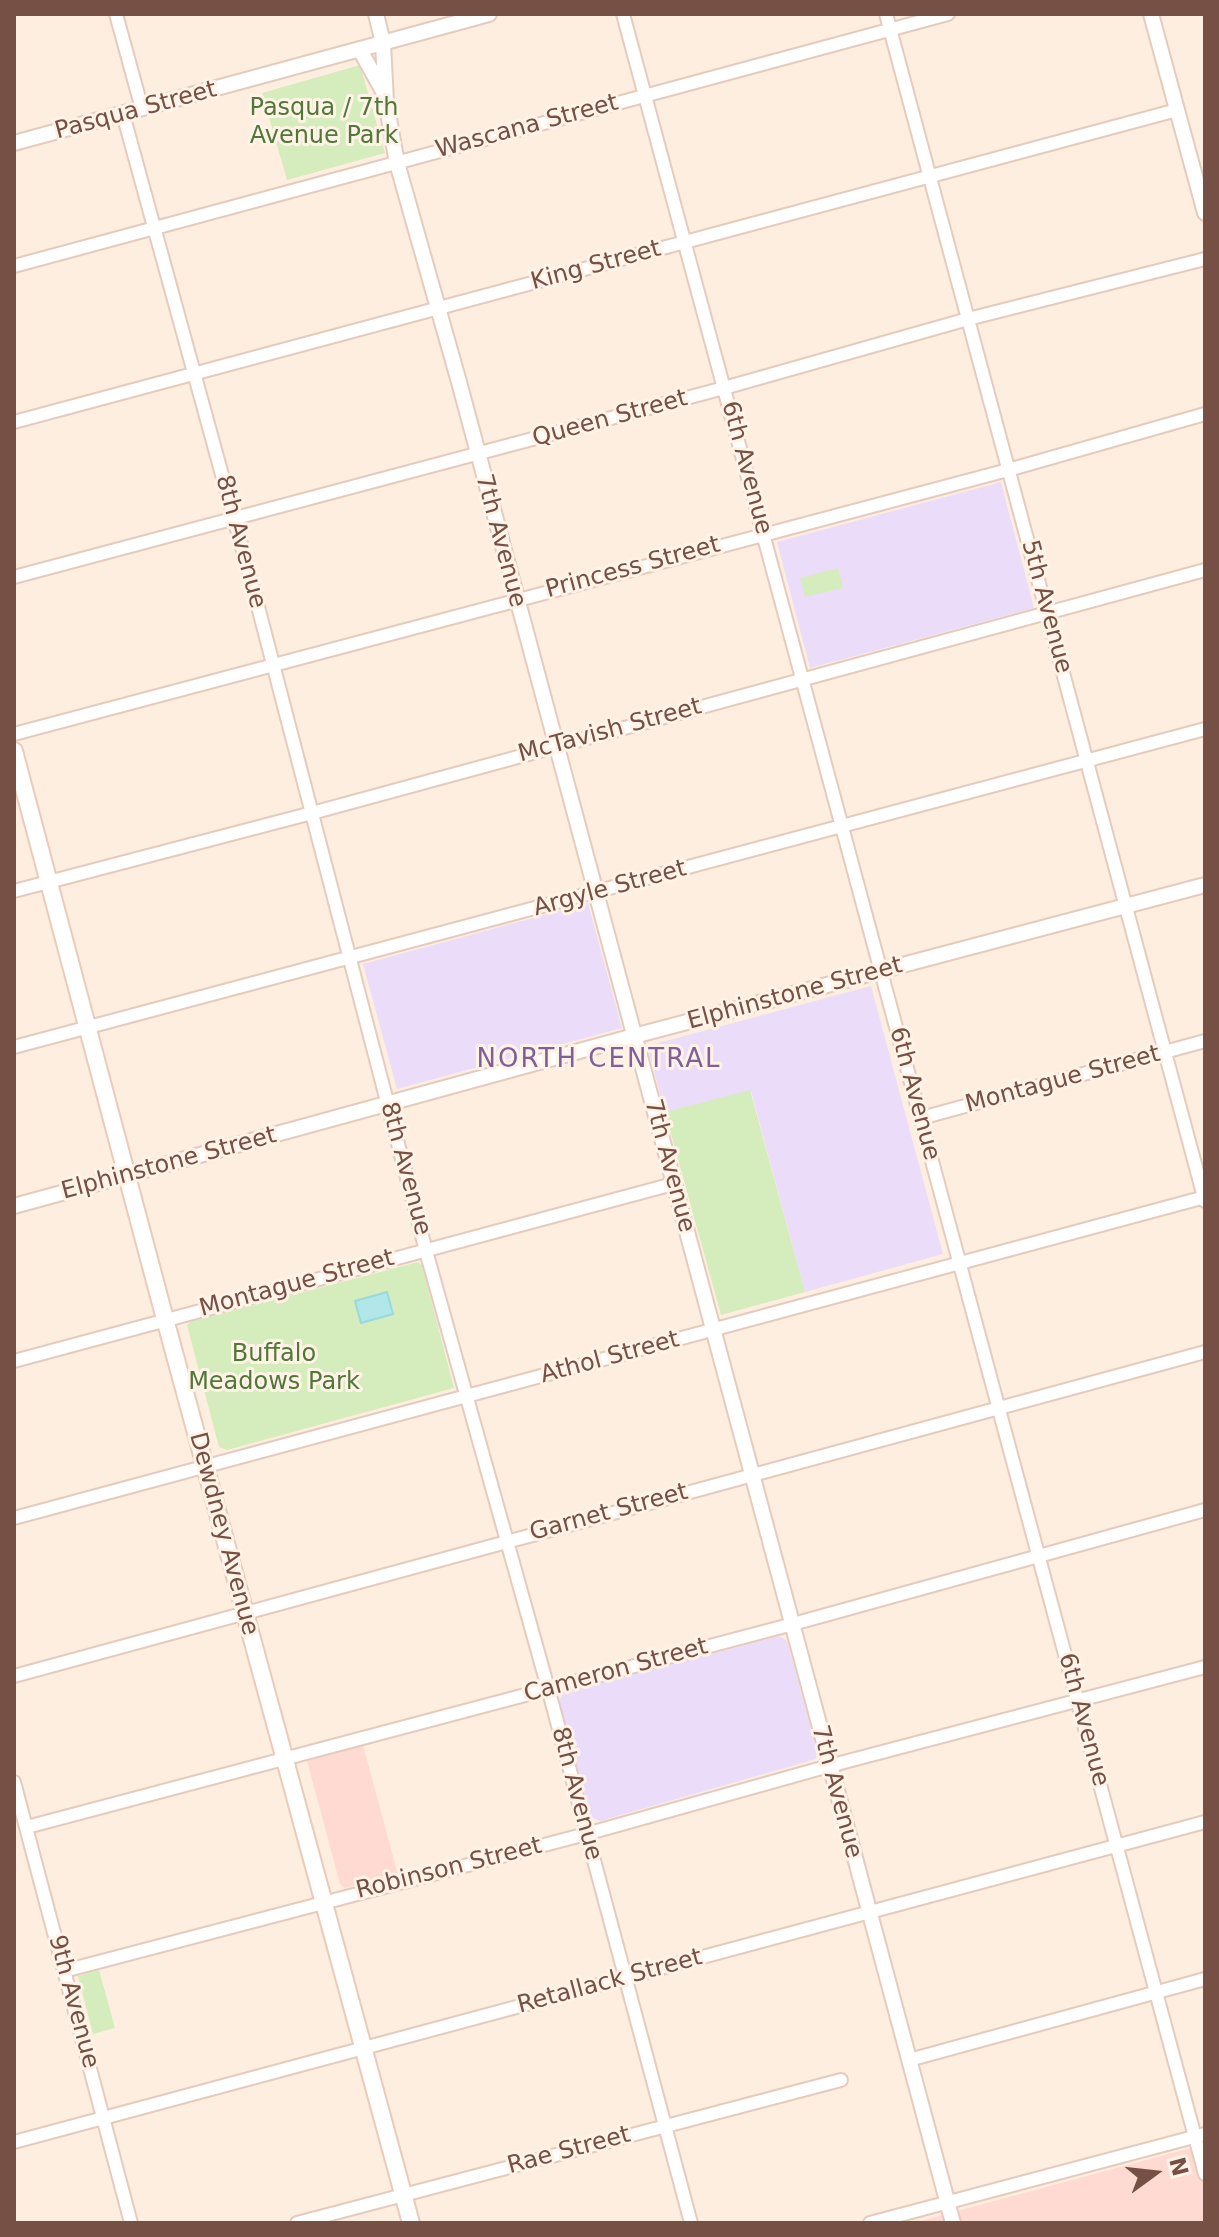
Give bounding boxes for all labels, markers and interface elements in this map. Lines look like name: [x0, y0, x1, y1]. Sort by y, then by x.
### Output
street label: Pasqua Street: [52, 76, 220, 146]
street label: Wascana Street: [433, 89, 621, 165]
park label: Pasqua / 7th Avenue Park: [250, 95, 398, 151]
street label: King Street: [528, 235, 664, 297]
street label: Queen Street: [529, 384, 691, 454]
street label: 6th Avenue: [714, 398, 778, 538]
street label: 7th Avenue: [468, 471, 532, 611]
street label: 8th Avenue: [208, 472, 272, 612]
street label: Princess Street: [543, 531, 723, 605]
street label: 5th Avenue: [1014, 537, 1078, 677]
street label: McTavish Street: [515, 693, 705, 769]
street label: Argyle Street: [530, 855, 690, 923]
street label: Elphinstone Street: [684, 951, 906, 1037]
street label: 6th Avenue: [882, 1024, 946, 1164]
street label: Montague Street: [962, 1040, 1164, 1120]
district label: NORTH CENTRAL: [477, 1044, 721, 1076]
street label: 7th Avenue: [637, 1096, 701, 1236]
street label: 8th Avenue: [373, 1099, 437, 1239]
street label: Elphinstone Street: [58, 1121, 280, 1207]
street label: Montague Street: [196, 1244, 398, 1324]
street label: Athol Street: [537, 1326, 683, 1390]
park label: Buffalo Meadows Park: [188, 1341, 360, 1397]
street label: Dewdney Avenue: [182, 1429, 264, 1639]
street label: Garnet Street: [527, 1478, 691, 1548]
street label: Cameron Street: [521, 1633, 711, 1709]
street label: 6th Avenue: [1051, 1650, 1115, 1790]
street label: 7th Avenue: [804, 1722, 868, 1862]
street label: 8th Avenue: [544, 1724, 608, 1864]
street label: Robinson Street: [353, 1832, 545, 1906]
street label: 9th Avenue: [41, 1932, 105, 2072]
street label: Retallack Street: [514, 1943, 706, 2021]
street label: Rae Street: [504, 2121, 634, 2181]
north arrow: [1115, 2133, 1195, 2213]
text: N: [1164, 2155, 1193, 2179]

